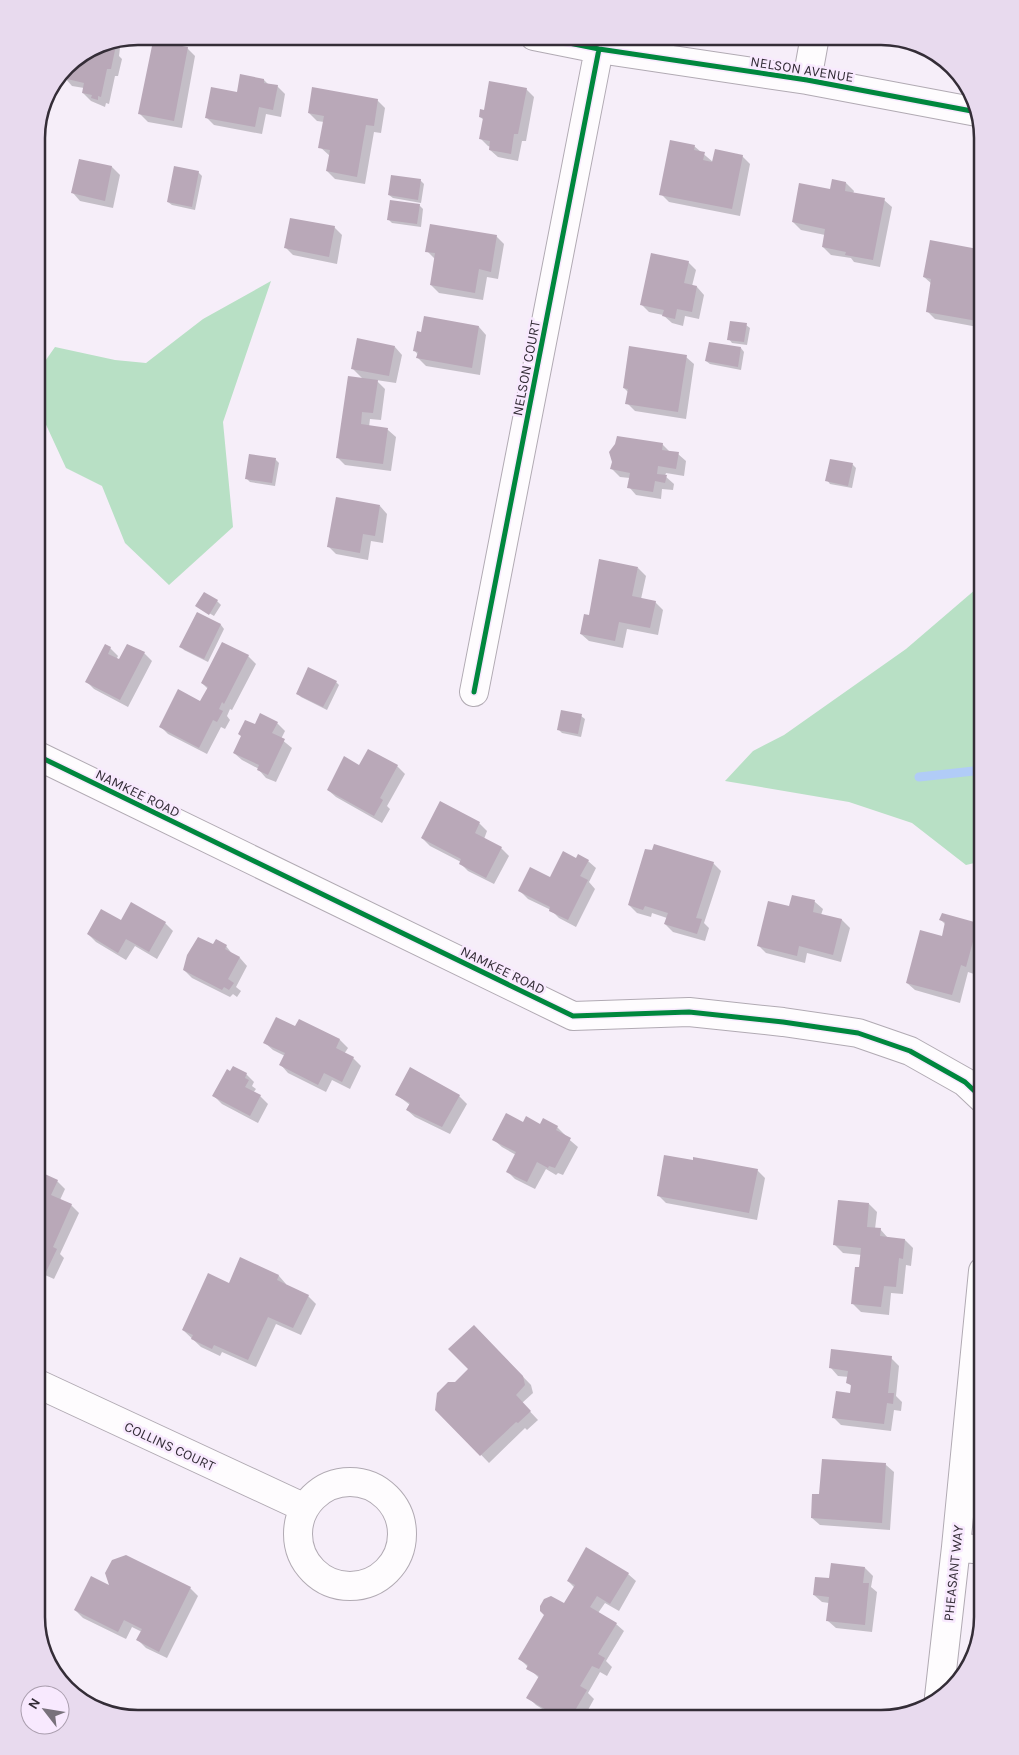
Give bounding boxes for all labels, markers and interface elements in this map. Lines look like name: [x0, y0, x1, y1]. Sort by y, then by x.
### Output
street label: NELSON AVENUE: [749, 53, 855, 86]
street label: NELSON COURT: [509, 319, 544, 417]
street label: NAMKEE ROAD: [93, 766, 183, 821]
street label: NAMKEE ROAD: [458, 943, 548, 998]
street label: COLLINS COURT: [122, 1418, 218, 1475]
street label: PHEASANT WAY: [940, 1524, 967, 1622]
north arrow: [20, 1685, 70, 1735]
text: N: [24, 1695, 44, 1712]

